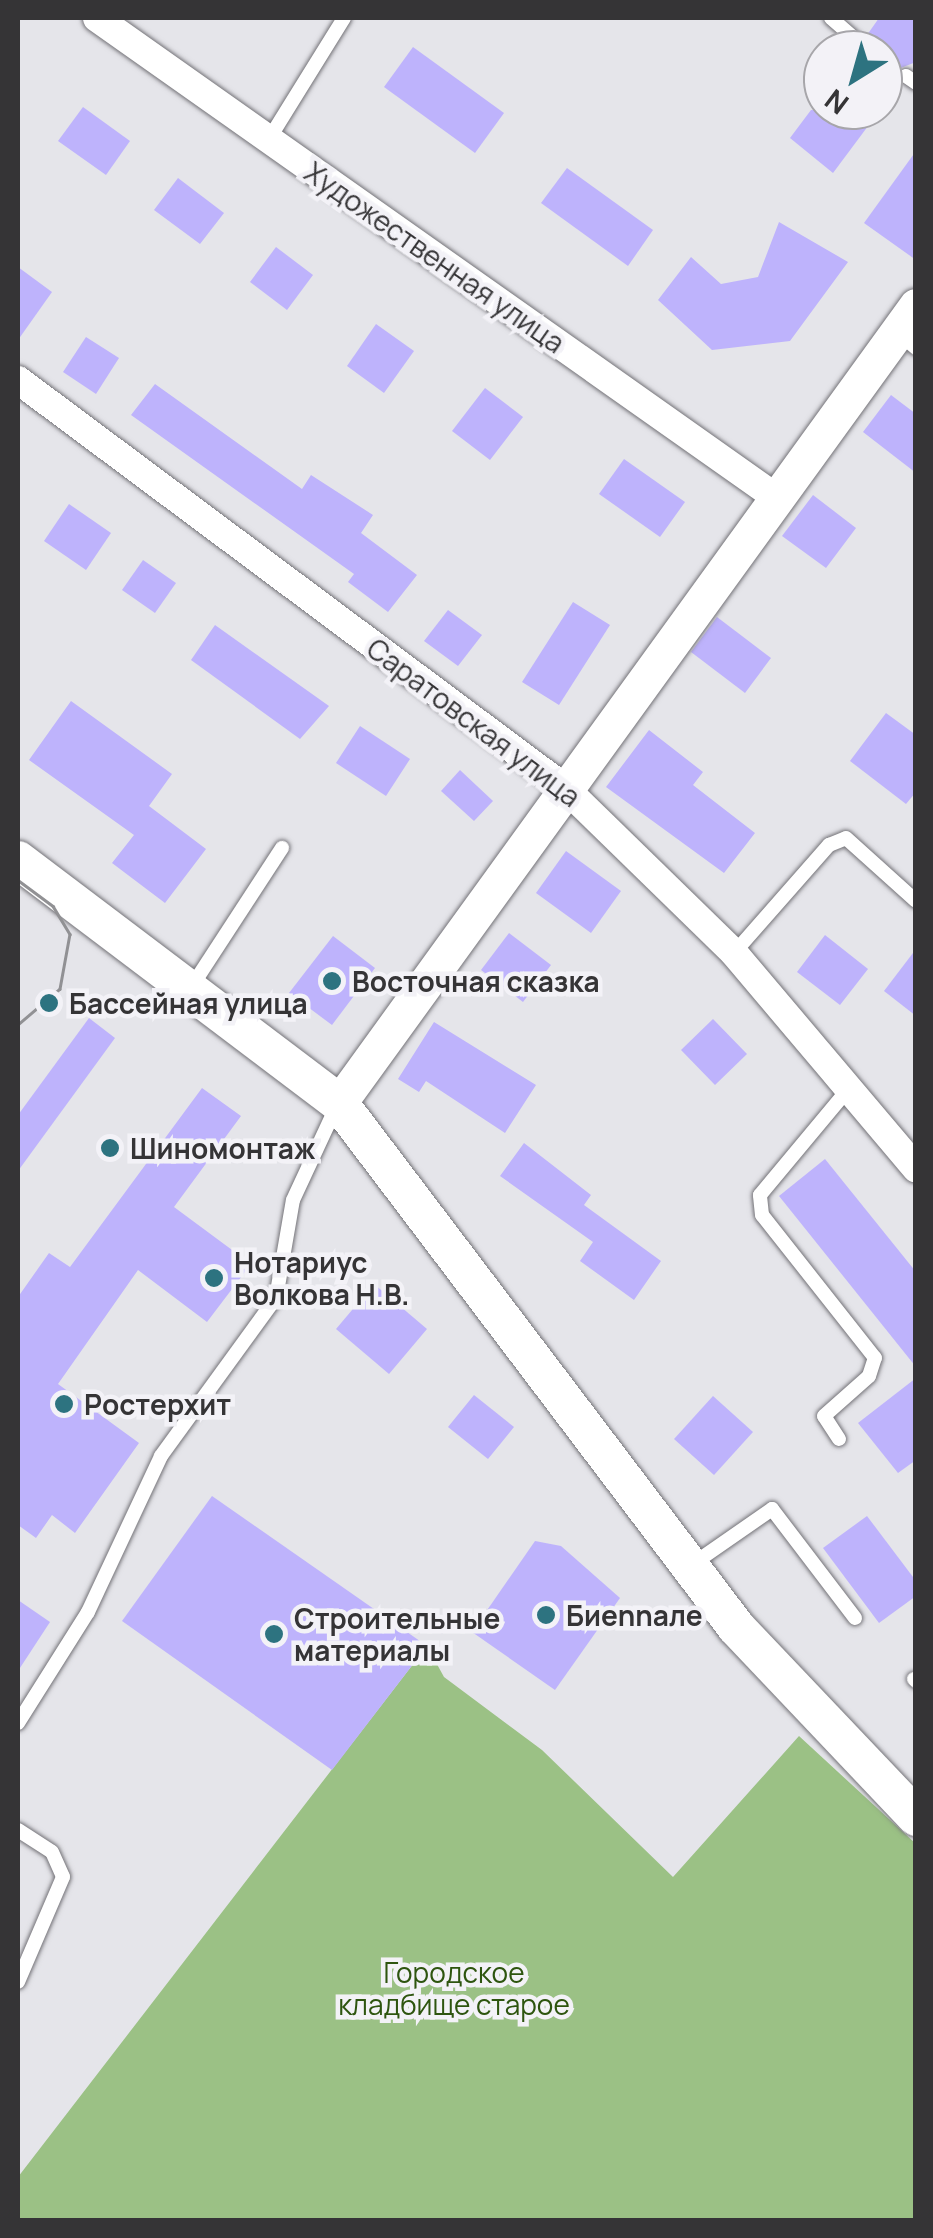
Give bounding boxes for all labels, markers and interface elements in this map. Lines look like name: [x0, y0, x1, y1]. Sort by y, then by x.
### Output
north arrow: [803, 30, 903, 130]
text: N: [817, 81, 856, 124]
street label: Художественная улица: [299, 155, 571, 359]
street label: Саратовская улица: [361, 631, 587, 813]
place label: Восточная сказка: [352, 964, 600, 998]
marker: Восточная сказка: [321, 970, 343, 992]
place label: Бассейная улица: [69, 986, 308, 1020]
marker: Бассейная улица: [38, 992, 60, 1014]
place label: Шиномонтаж: [130, 1131, 315, 1165]
marker: Шиномонтаж: [99, 1137, 121, 1159]
place label: Нотариус Волкова Н.В.: [234, 1245, 409, 1311]
marker: Нотариус Волкова Н.В.: [203, 1267, 225, 1289]
place label: Ростерхит: [84, 1387, 231, 1421]
marker: Ростерхит: [53, 1393, 75, 1415]
place label: Биеnnале: [566, 1598, 703, 1632]
place label: Строительные материалы: [294, 1601, 500, 1667]
marker: Биеnnале: [535, 1604, 557, 1626]
marker: Строительные материалы: [263, 1623, 285, 1645]
park label: Городское кладбище старое: [338, 1955, 570, 2021]

